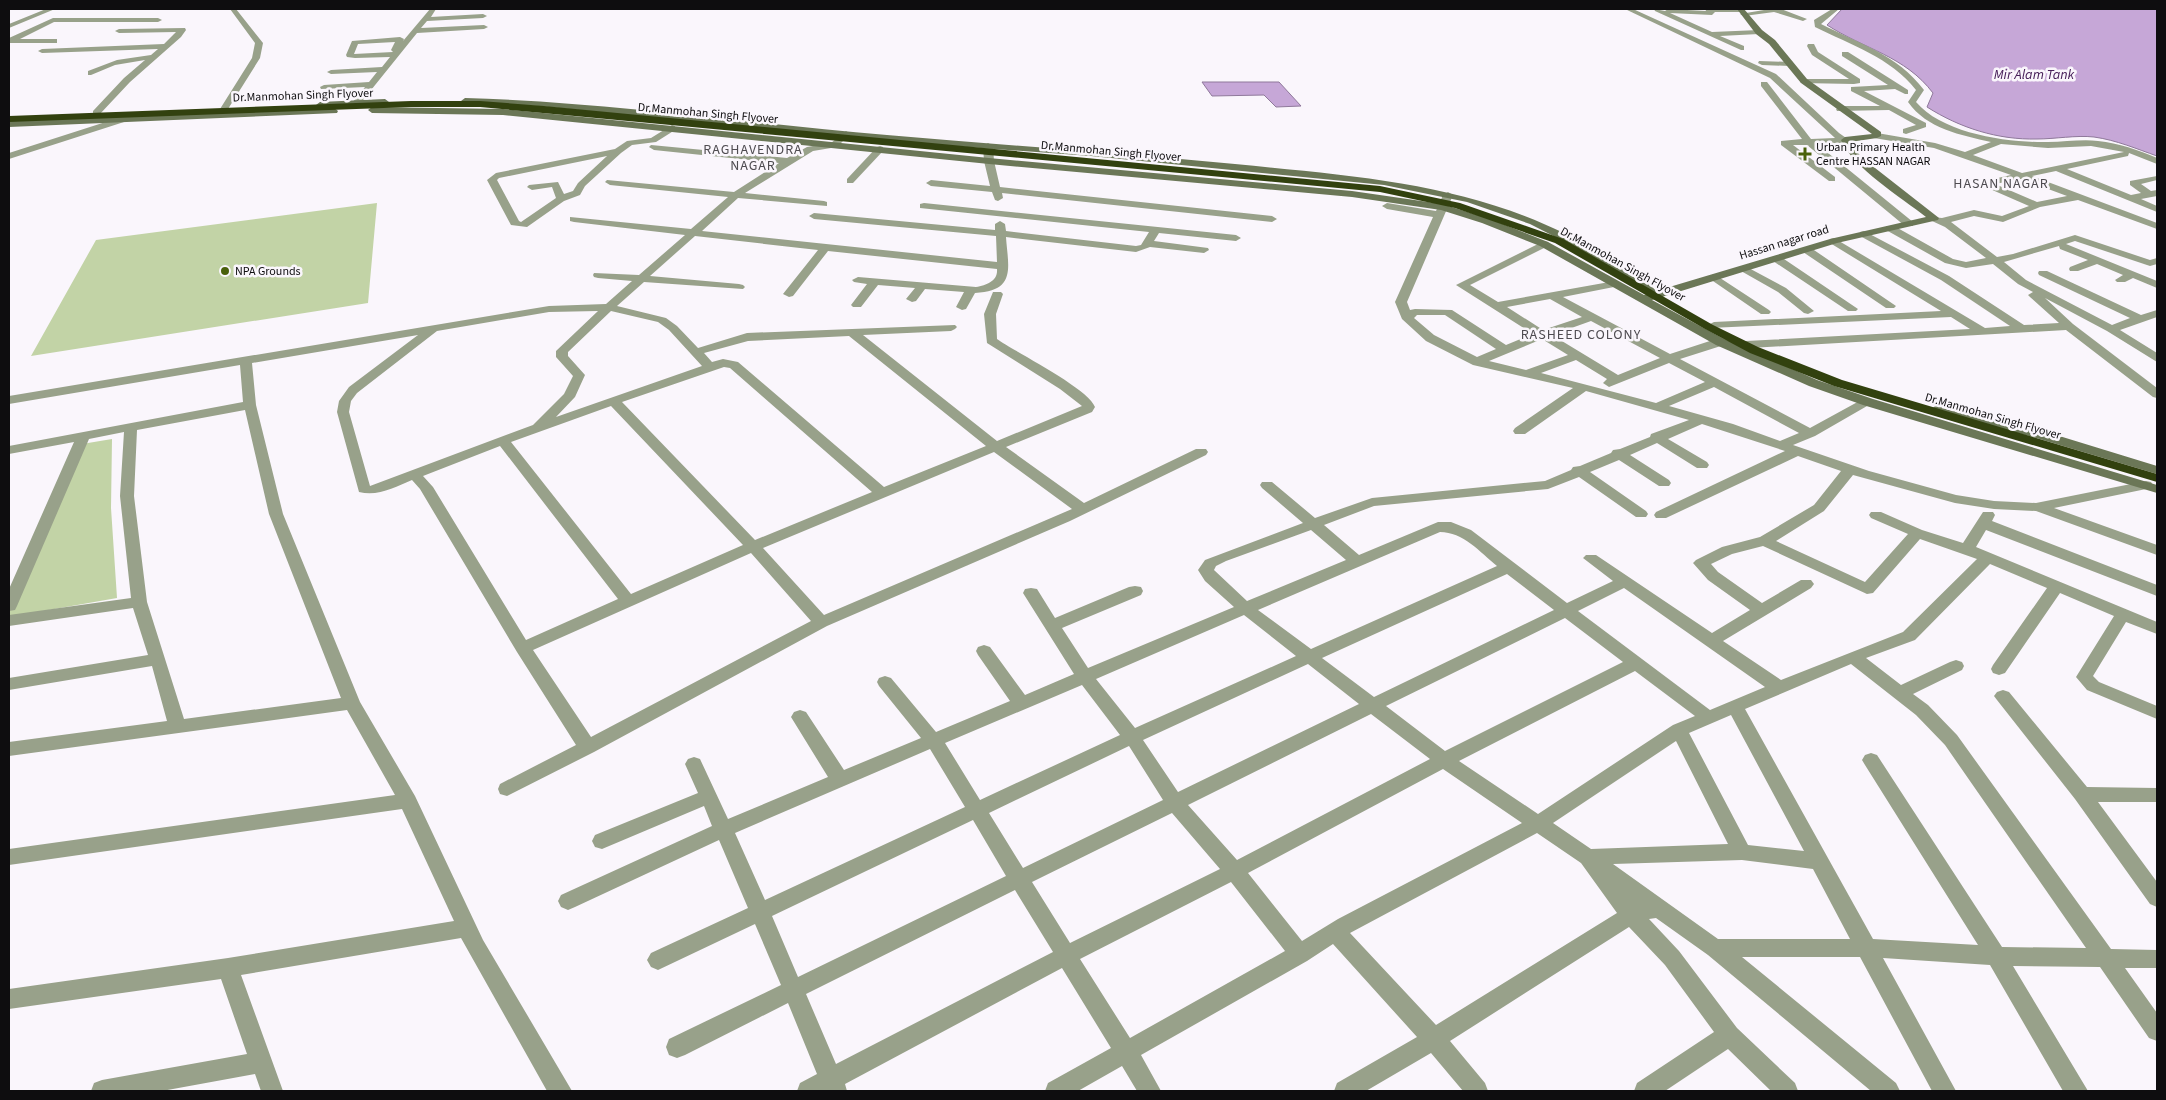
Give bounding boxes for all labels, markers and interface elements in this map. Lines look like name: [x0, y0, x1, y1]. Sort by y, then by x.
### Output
water label: Mir Alam Tank: [1994, 65, 2075, 85]
street label: Dr.Manmohan Singh Flyover: [232, 85, 374, 106]
street label: Dr.Manmohan Singh Flyover: [637, 99, 780, 128]
street label: Dr.Manmohan Singh Flyover: [1040, 137, 1183, 166]
place label: Urban Primary Health Centre HASSAN NAGAR: [1816, 139, 1931, 170]
district label: RAGHAVENDRA NAGAR: [703, 140, 803, 176]
marker: Urban Primary Health Centre HASSAN NAGAR: [1798, 147, 1812, 161]
district label: HASAN NAGAR: [1953, 174, 2049, 194]
street label: Hassan nagar road: [1737, 221, 1831, 264]
street label: Dr.Manmohan Singh Flyover: [1557, 223, 1689, 306]
place label: NPA Grounds: [235, 263, 301, 280]
marker: NPA Grounds: [219, 265, 231, 277]
district label: RASHEED COLONY: [1521, 325, 1641, 345]
street label: Dr.Manmohan Singh Flyover: [1923, 389, 2064, 444]

